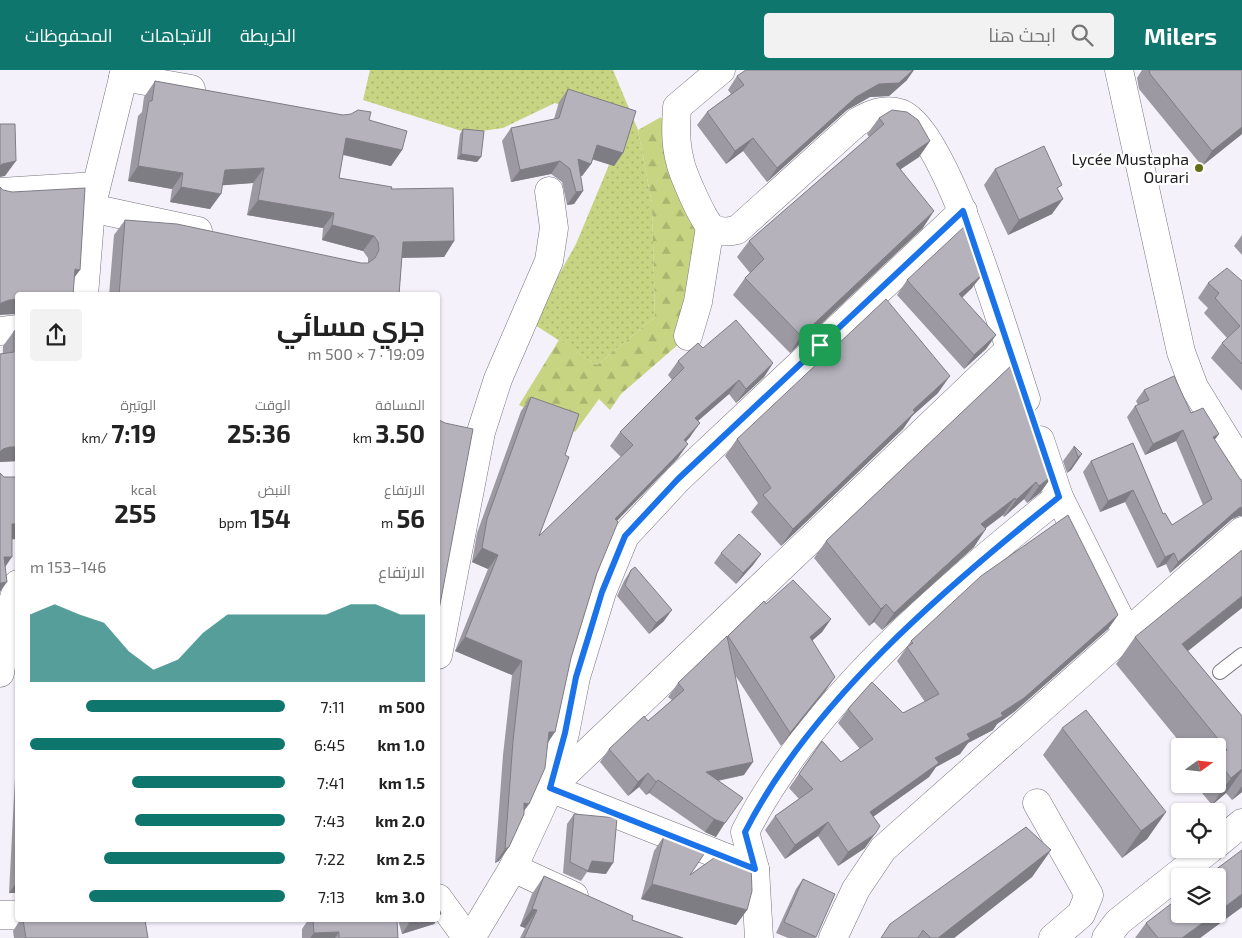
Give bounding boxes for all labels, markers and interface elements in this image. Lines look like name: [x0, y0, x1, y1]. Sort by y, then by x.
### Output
search box: [764, 13, 1114, 58]
icon: search: [1068, 21, 1096, 49]
text: Milers: [1144, 21, 1217, 50]
text: ابحث هنا: [988, 23, 1056, 46]
text: المحفوظات: [25, 24, 113, 46]
text: الاتجاهات: [141, 24, 212, 46]
text: الخريطة: [240, 24, 296, 46]
place label: Lycée Mustapha Ourari: [1072, 149, 1189, 186]
marker: Lycée Mustapha Ourari: [1193, 162, 1205, 174]
text: جري مسائي: [277, 308, 425, 342]
button: share: [30, 309, 82, 361]
pin: [799, 324, 841, 366]
icon: arrive: [806, 331, 834, 359]
text: 19:09 · 7 × 500 m: [307, 344, 425, 363]
text: الوتيرة: [120, 396, 156, 413]
text: الوقت: [255, 396, 291, 413]
text: المسافة: [375, 396, 425, 413]
text: 7:19: [111, 418, 156, 448]
text: 25:36: [227, 418, 291, 448]
text: 3.50: [375, 418, 425, 448]
text: /km: [81, 429, 111, 446]
text: km: [353, 429, 375, 446]
text: kcal: [131, 481, 156, 498]
text: النبض: [258, 481, 291, 498]
text: الارتفاع: [384, 481, 425, 498]
text: 255: [114, 498, 156, 528]
text: 154: [250, 503, 291, 533]
text: 56: [396, 503, 425, 533]
text: bpm: [219, 514, 250, 531]
text: m: [381, 514, 396, 531]
text: 146–153 m: [30, 557, 106, 576]
text: الارتفاع: [378, 562, 425, 581]
text: 7:11: [320, 697, 345, 716]
text: 500 m: [378, 697, 425, 716]
text: 6:45: [314, 735, 345, 754]
text: 1.0 km: [378, 735, 425, 754]
north arrow: [1171, 738, 1226, 792]
map controls: [1171, 738, 1226, 923]
text: 7:41: [317, 773, 345, 792]
text: 1.5 km: [379, 773, 425, 792]
button: locate: [1171, 803, 1226, 858]
text: 7:43: [314, 811, 345, 830]
text: 2.0 km: [375, 811, 425, 830]
text: 7:22: [315, 849, 345, 868]
text: 2.5 km: [376, 849, 425, 868]
button: layers: [1171, 868, 1226, 923]
text: 7:13: [318, 887, 345, 906]
text: 3.0 km: [375, 887, 425, 906]

